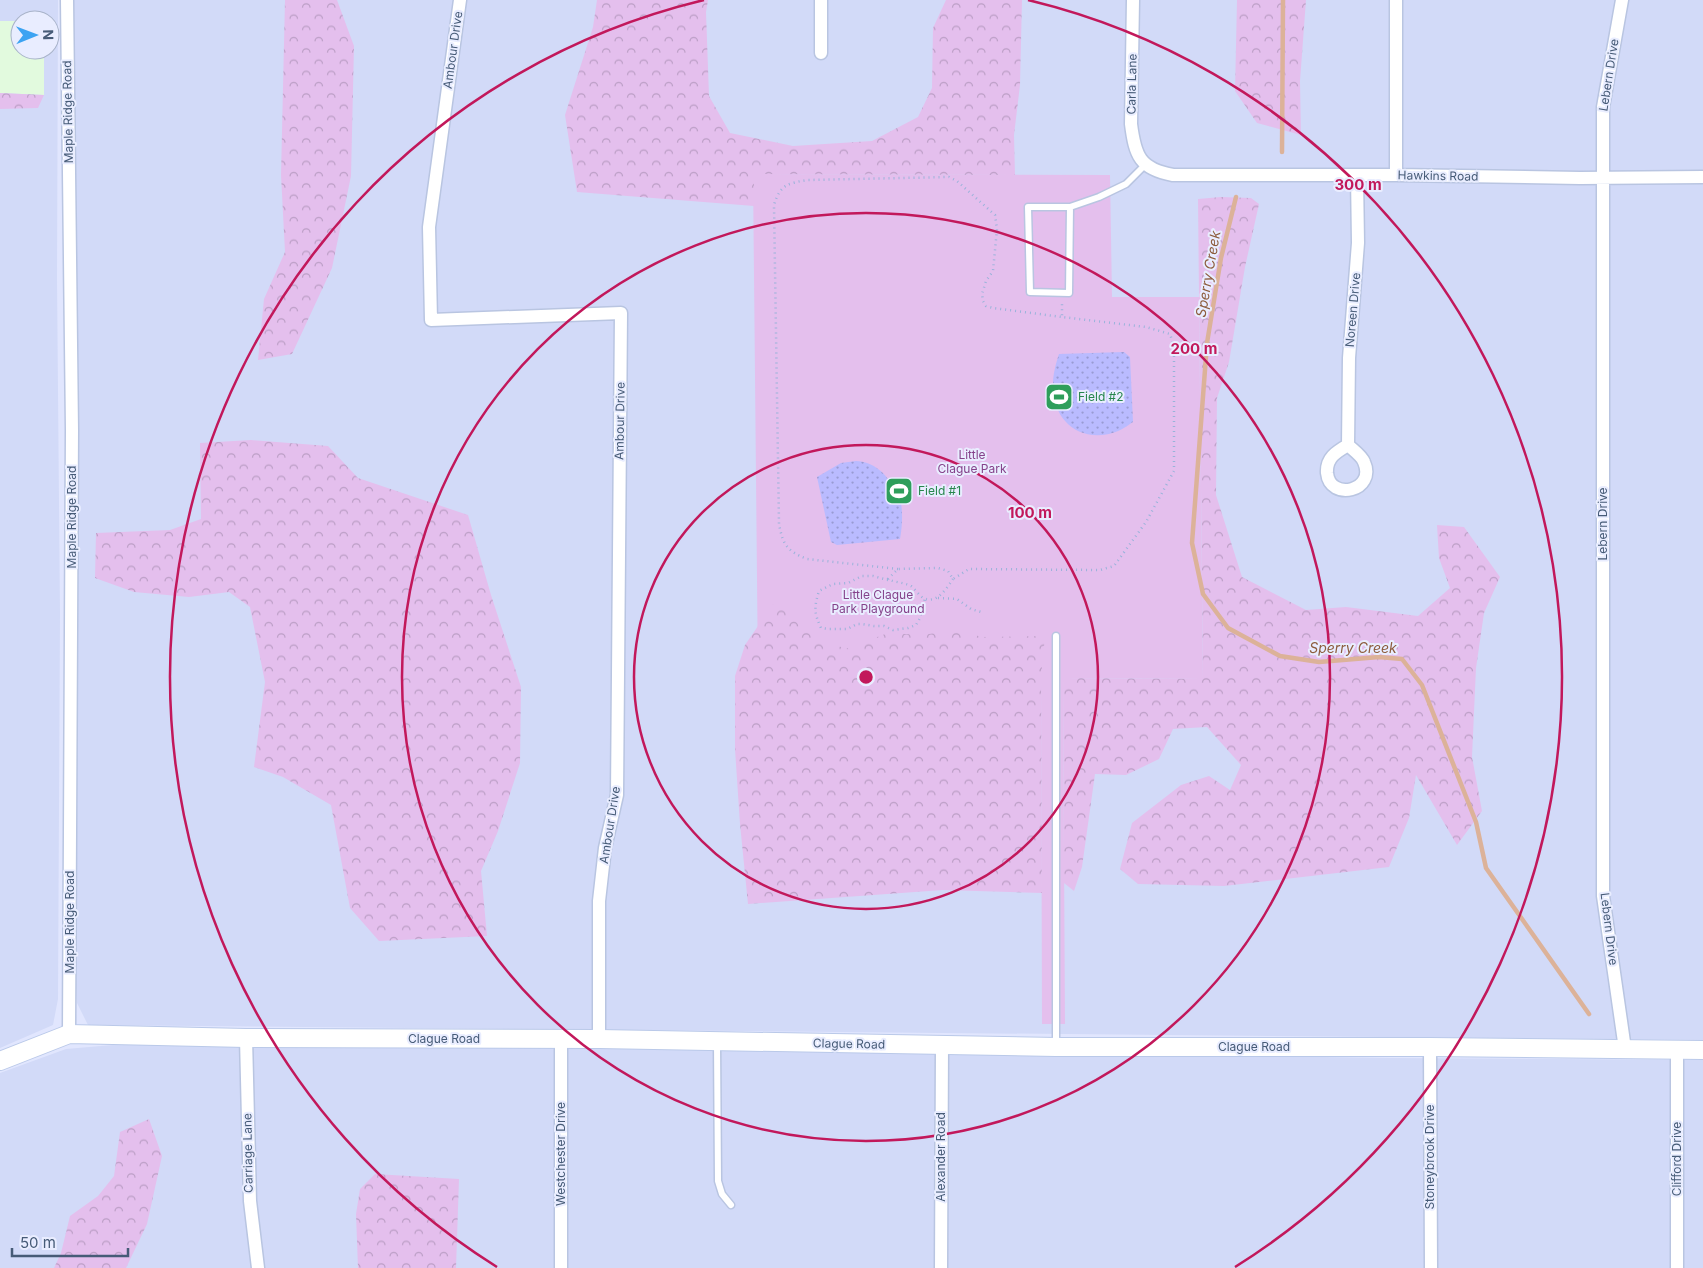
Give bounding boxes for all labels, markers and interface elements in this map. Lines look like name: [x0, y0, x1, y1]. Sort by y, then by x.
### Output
north arrow: [10, 10, 60, 60]
street label: Ambour Drive: [440, 10, 465, 90]
text: N: [40, 29, 57, 40]
street label: Lebern Drive: [1595, 38, 1622, 112]
street label: Carla Lane: [1123, 53, 1140, 115]
street label: Maple Ridge Road: [59, 60, 76, 164]
street label: Hawkins Road: [1398, 167, 1478, 184]
text: 300 m: [1334, 175, 1382, 194]
water label: Sperry Creek: [1192, 229, 1224, 318]
street label: Noreen Drive: [1342, 272, 1363, 348]
text: 200 m: [1171, 339, 1217, 358]
street label: Ambour Drive: [611, 382, 628, 460]
sports icon: Field #2: [1044, 382, 1074, 412]
place label: Field #2: [1078, 389, 1124, 404]
park label: Little Clague Park: [938, 447, 1007, 476]
street label: Maple Ridge Road: [64, 466, 79, 568]
sports icon: Field #1: [884, 476, 914, 506]
place label: Field #1: [918, 483, 961, 498]
street label: Lebern Drive: [1595, 487, 1610, 561]
text: 100 m: [1008, 503, 1052, 522]
park label: Little Clague Park Playground: [831, 587, 925, 616]
water label: Sperry Creek: [1309, 639, 1397, 656]
centre of rings: [857, 668, 875, 686]
street label: Ambour Drive: [596, 785, 623, 865]
street label: Maple Ridge Road: [62, 871, 77, 973]
street label: Lebern Drive: [1598, 892, 1621, 966]
street label: Clague Road: [408, 1031, 480, 1046]
street label: Clague Road: [813, 1035, 885, 1052]
street label: Clague Road: [1218, 1039, 1290, 1054]
street label: Westchester Drive: [553, 1102, 568, 1206]
street label: Stoneybrook Drive: [1422, 1104, 1437, 1210]
street label: Alexander Road: [933, 1112, 948, 1202]
street label: Carriage Lane: [239, 1113, 256, 1193]
street label: Clifford Drive: [1669, 1122, 1684, 1196]
scale bar: [12, 1226, 129, 1258]
text: 50 m: [20, 1233, 56, 1252]

